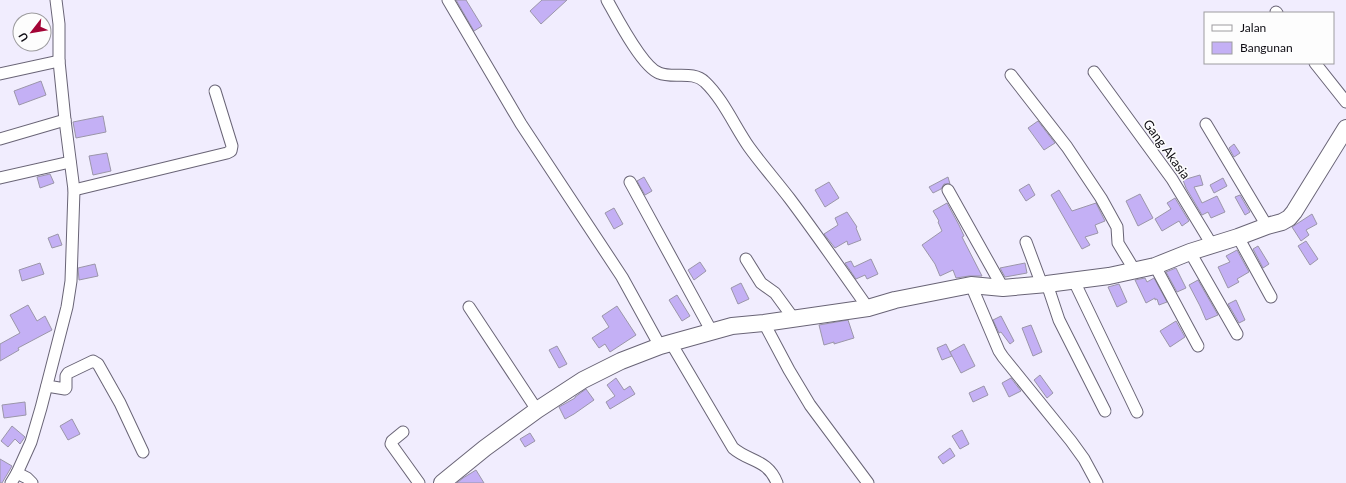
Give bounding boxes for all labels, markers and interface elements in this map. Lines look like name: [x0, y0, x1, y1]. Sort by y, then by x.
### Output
north arrow: [12, 12, 52, 52]
legend: [1204, 12, 1334, 64]
text: Jalan: [1240, 20, 1266, 35]
text: U: [15, 31, 31, 44]
text: Bangunan: [1240, 40, 1293, 55]
street label: Gang Akasia: [1140, 116, 1194, 182]

